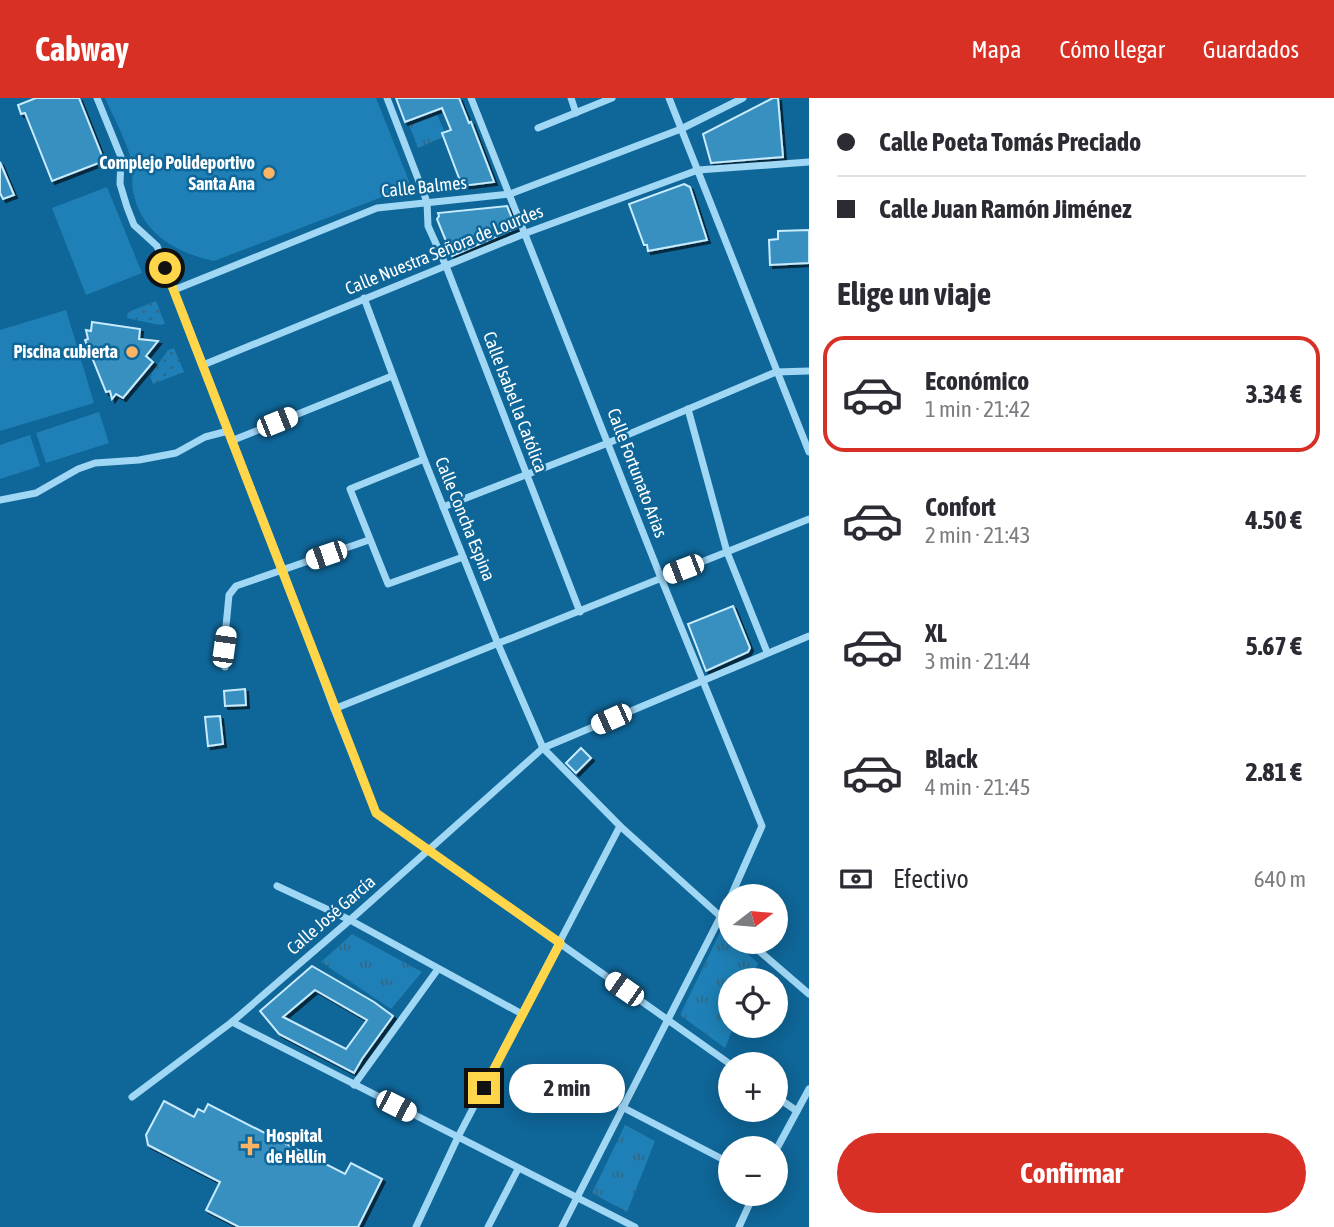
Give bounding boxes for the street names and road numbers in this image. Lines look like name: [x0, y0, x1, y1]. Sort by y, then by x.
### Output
street label: Calle Balmes: [380, 172, 468, 201]
street label: Calle Nuestra Señora de Lourdes: [342, 200, 546, 299]
street label: Calle Isabel la Católica: [479, 328, 552, 475]
street label: Calle Fortunato Arias: [603, 405, 672, 540]
street label: Calle Concha Espina: [431, 454, 500, 584]
street label: Calle José García: [282, 871, 379, 959]

